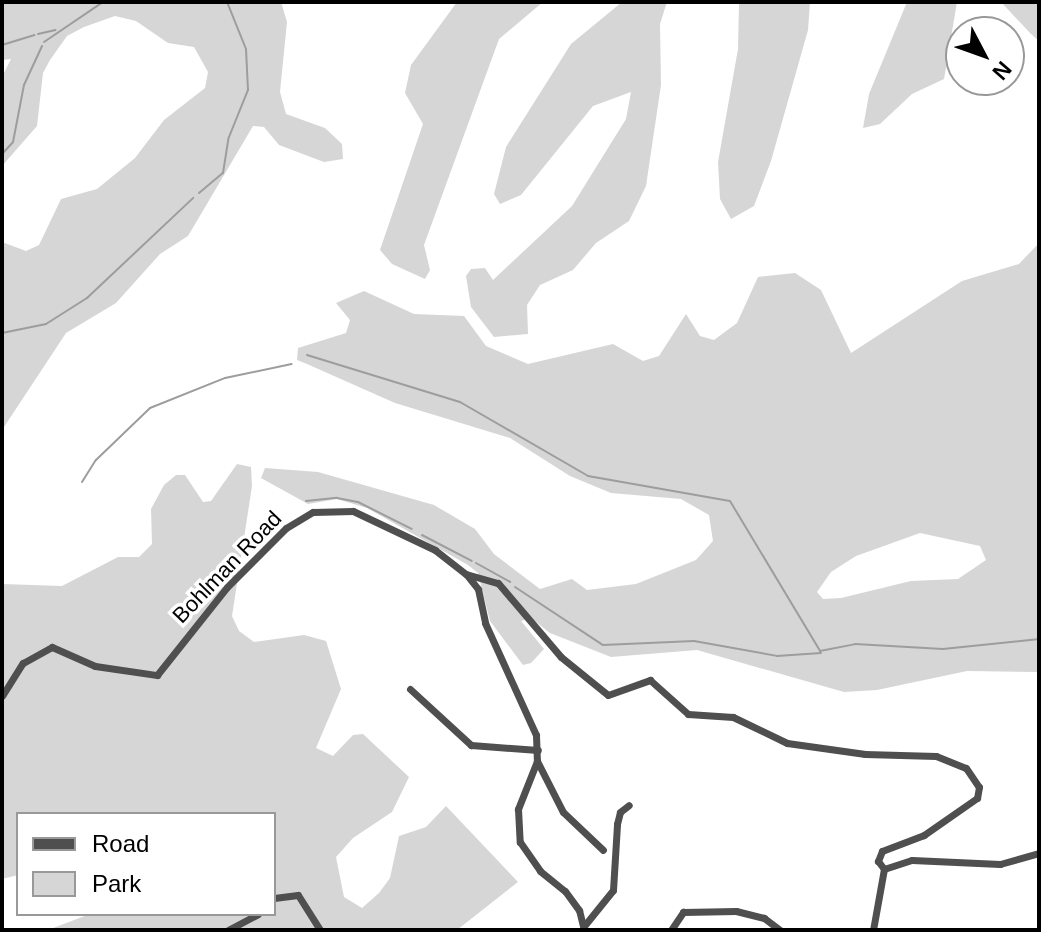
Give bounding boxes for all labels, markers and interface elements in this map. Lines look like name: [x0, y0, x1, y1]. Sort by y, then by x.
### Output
north arrow: [945, 16, 1025, 96]
text: N: [987, 57, 1017, 85]
street label: Bohlman Road: [167, 505, 287, 629]
legend: [16, 812, 276, 916]
text: Road: [92, 830, 149, 857]
text: Park: [92, 870, 141, 897]

